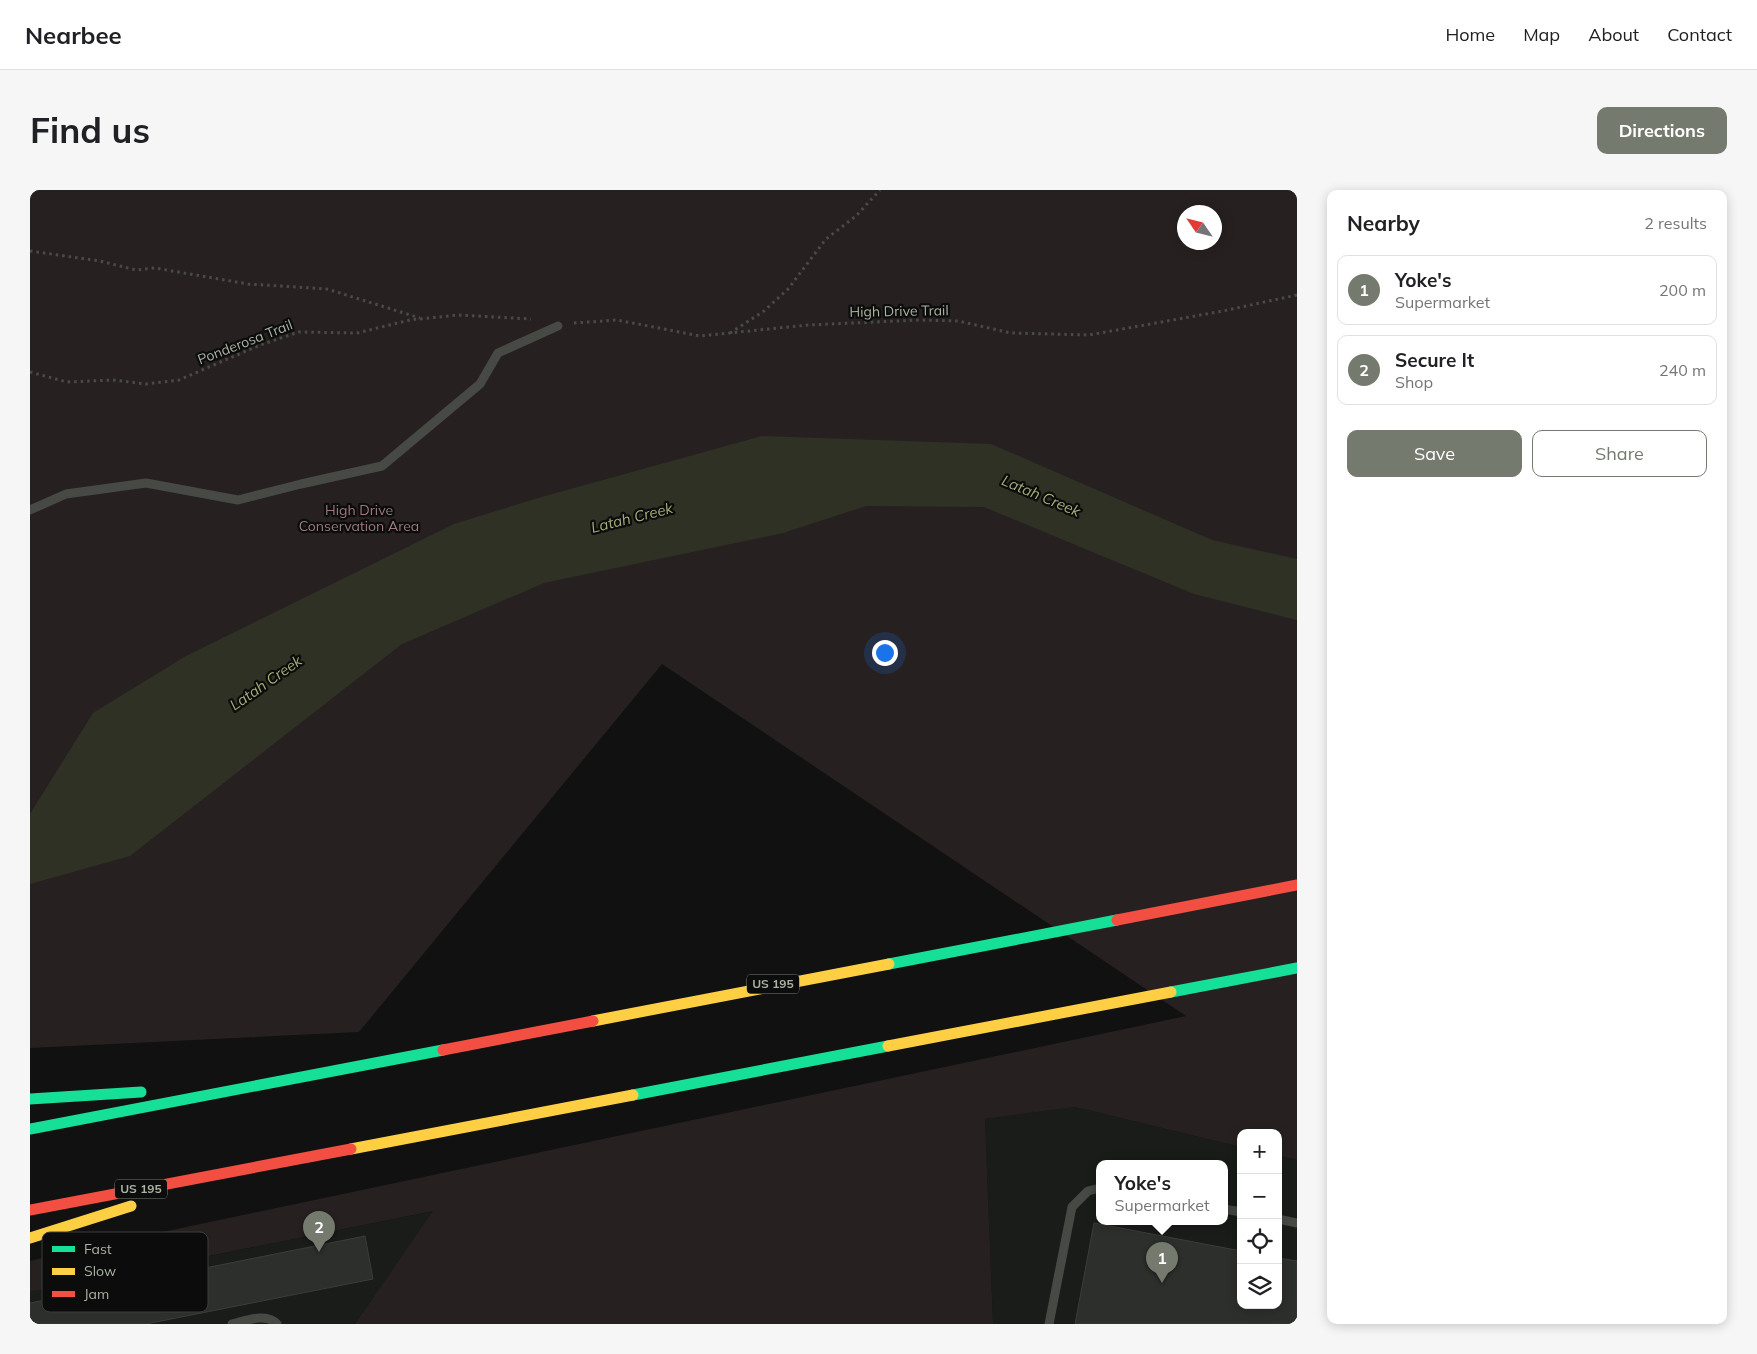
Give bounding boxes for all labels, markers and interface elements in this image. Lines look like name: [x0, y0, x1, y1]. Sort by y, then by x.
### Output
text: Nearbee: [25, 20, 122, 50]
text: Home: [1445, 23, 1495, 46]
text: Map: [1523, 23, 1560, 46]
text: About: [1588, 23, 1639, 46]
text: Contact: [1667, 23, 1732, 46]
button: Directions: [1597, 107, 1727, 154]
text: Find us: [30, 108, 150, 152]
north arrow: [1177, 205, 1222, 250]
text: Nearby: [1347, 210, 1420, 236]
text: 2 results: [1644, 213, 1707, 233]
text: Yoke's: [1395, 268, 1451, 292]
text: 1: [1359, 280, 1369, 300]
text: 200 m: [1659, 280, 1706, 300]
text: Supermarket: [1395, 292, 1490, 312]
street label: High Drive Trail: [849, 301, 949, 321]
street label: Ponderosa Trail: [195, 316, 295, 368]
text: Secure It: [1395, 348, 1474, 372]
text: 2: [1359, 360, 1369, 380]
text: 240 m: [1659, 360, 1706, 380]
text: Shop: [1395, 372, 1433, 392]
button: Save: [1347, 430, 1522, 477]
button: Share: [1532, 430, 1707, 477]
water label: Latah Creek: [999, 470, 1085, 521]
water label: Latah Creek: [589, 498, 676, 537]
park label: High Drive Conservation Area: [299, 501, 419, 535]
your location: [872, 640, 898, 666]
water label: Latah Creek: [226, 650, 307, 714]
road number: US 195: [747, 974, 799, 994]
map controls: [1237, 1129, 1282, 1309]
button: +: [1237, 1129, 1282, 1174]
popup: [1096, 1160, 1228, 1225]
text: Yoke's: [1114, 1171, 1171, 1195]
button: −: [1237, 1174, 1282, 1219]
road number: US 195: [115, 1180, 167, 1199]
text: Supermarket: [1114, 1195, 1210, 1215]
pin: 2: [303, 1211, 335, 1252]
button: locate: [1237, 1219, 1282, 1264]
legend: [42, 1232, 208, 1312]
text: Fast: [84, 1240, 112, 1258]
pin: 1: [1146, 1242, 1178, 1283]
text: Slow: [84, 1262, 116, 1280]
button: layers: [1237, 1264, 1282, 1309]
text: Jam: [84, 1285, 109, 1303]

